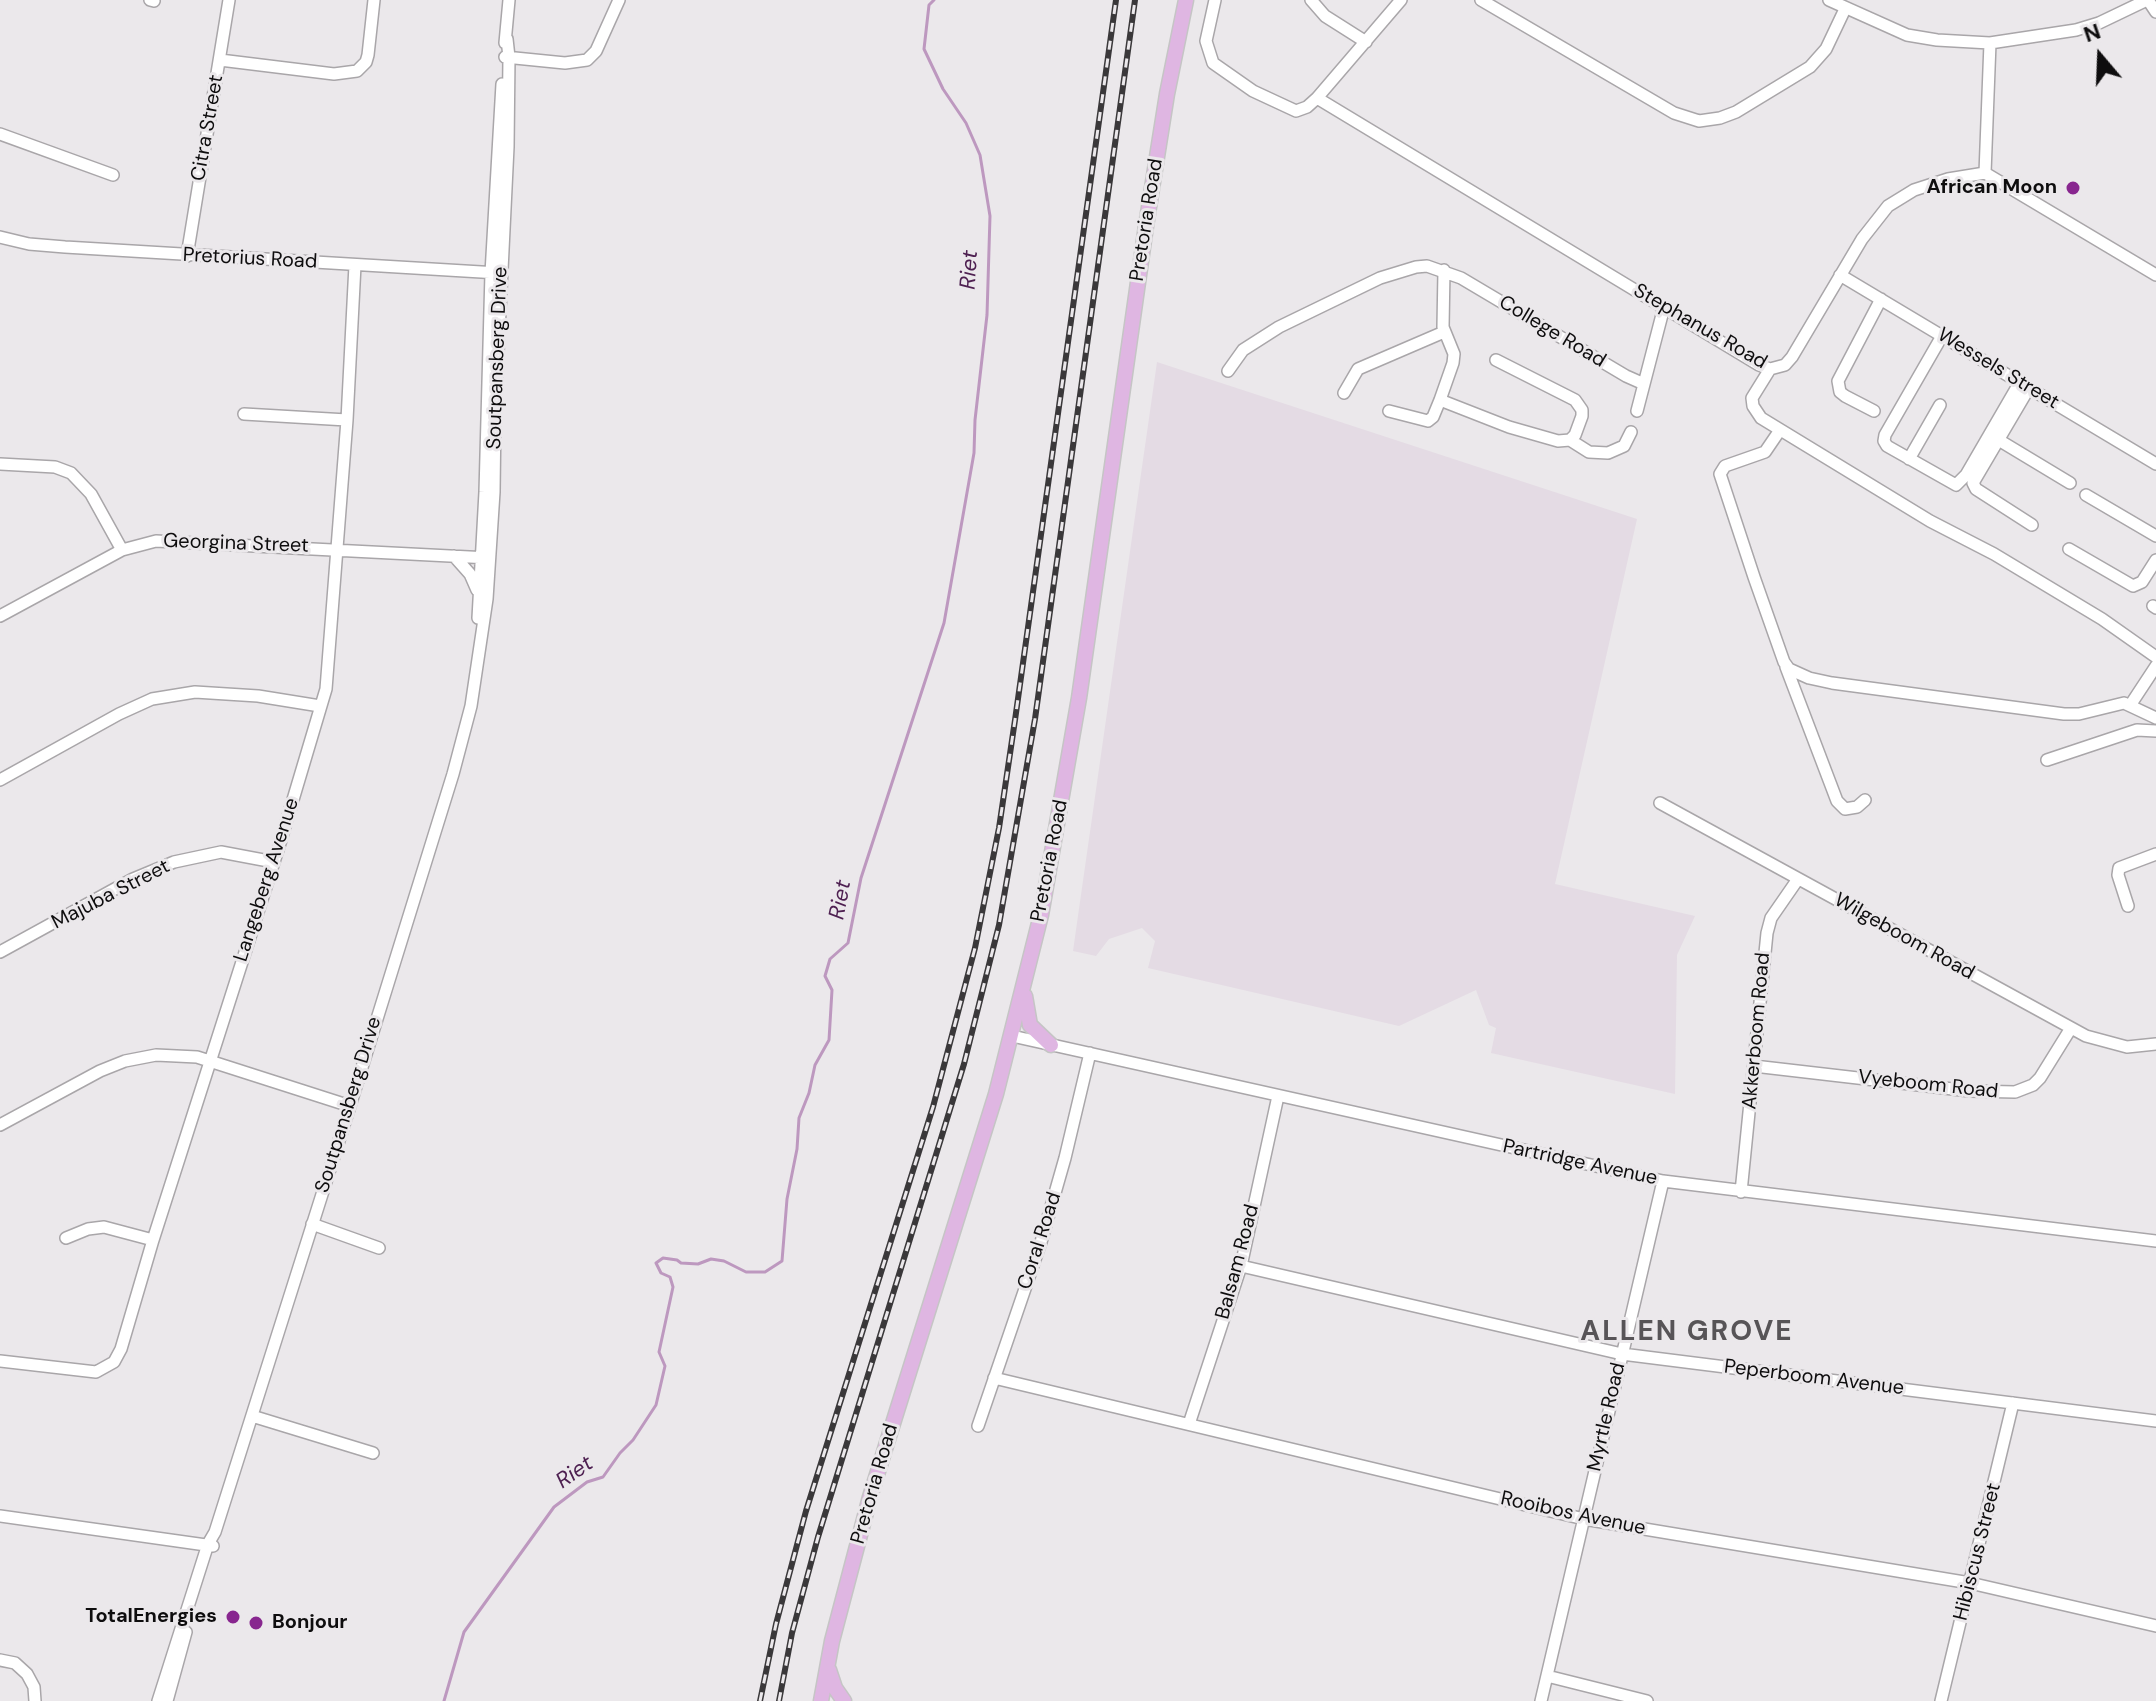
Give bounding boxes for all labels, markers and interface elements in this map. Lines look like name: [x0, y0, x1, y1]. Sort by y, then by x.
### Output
north arrow: [2060, 16, 2140, 96]
text: N: [2080, 17, 2104, 49]
street label: Citra Street: [187, 73, 229, 183]
street label: Pretoria Road: [1125, 157, 1169, 283]
place label: African Moon: [1927, 176, 2057, 200]
marker: African Moon: [2064, 179, 2082, 197]
street label: Pretorius Road: [182, 243, 318, 275]
water label: Riet: [955, 249, 985, 291]
street label: Soutpansberg Drive: [483, 266, 513, 450]
street label: Stephanus Road: [1629, 279, 1771, 375]
street label: College Road: [1494, 291, 1610, 373]
street label: Wessels Street: [1933, 323, 2063, 415]
street label: Georgina Street: [163, 529, 309, 559]
street label: Langeberg Avenue: [229, 795, 305, 965]
street label: Pretoria Road: [1026, 798, 1074, 924]
street label: Majuba Street: [48, 855, 174, 935]
water label: Riet: [824, 878, 858, 922]
street label: Wilgeboom Road: [1830, 889, 1978, 985]
street label: Akkerboom Road: [1738, 952, 1776, 1110]
street label: Soutpansberg Drive: [311, 1014, 387, 1196]
street label: Vyeboom Road: [1857, 1066, 1999, 1104]
street label: Partridge Avenue: [1501, 1135, 1659, 1191]
street label: Coral Road: [1013, 1189, 1067, 1293]
street label: Balsam Road: [1211, 1202, 1265, 1322]
district label: ALLEN GROVE: [1580, 1316, 1794, 1350]
street label: Peperboom Avenue: [1723, 1355, 1905, 1401]
street label: Myrtle Road: [1583, 1360, 1631, 1474]
street label: Pretoria Road: [846, 1421, 904, 1547]
water label: Riet: [551, 1451, 599, 1495]
street label: Hibiscus Street: [1949, 1481, 2007, 1623]
street label: Rooibos Avenue: [1498, 1487, 1648, 1541]
place label: TotalEnergies: [85, 1605, 217, 1629]
marker: TotalEnergies: [224, 1608, 242, 1626]
place label: Bonjour: [272, 1611, 347, 1635]
marker: Bonjour: [247, 1614, 265, 1632]

